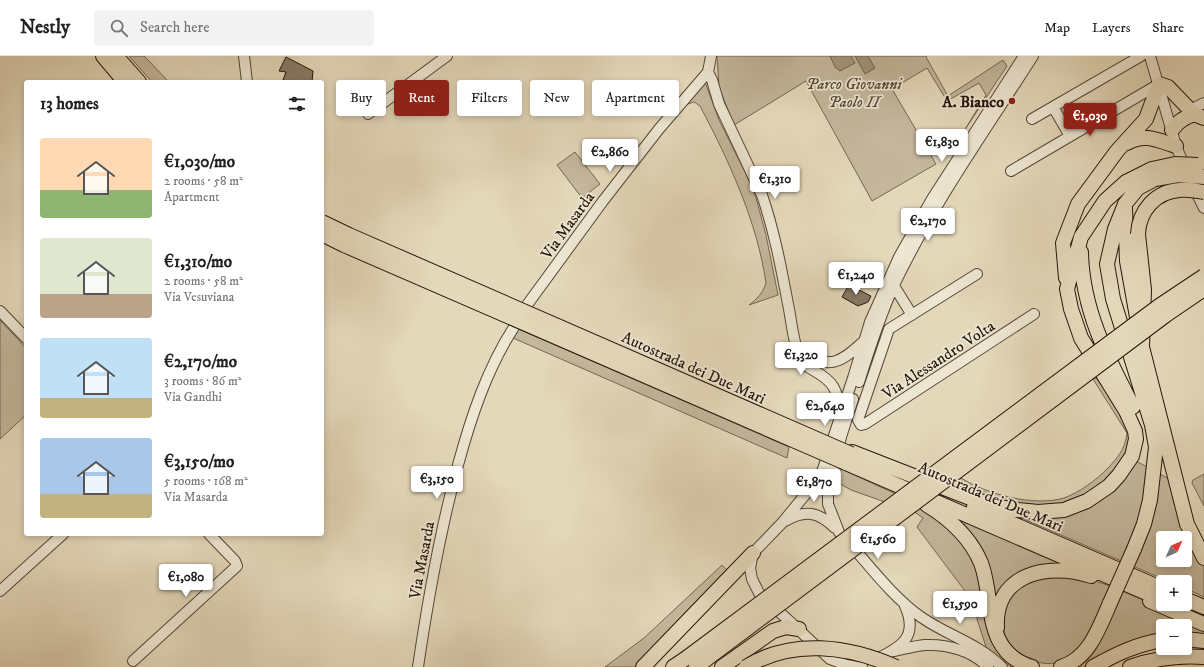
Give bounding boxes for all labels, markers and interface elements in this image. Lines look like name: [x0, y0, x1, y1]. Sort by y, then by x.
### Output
search box: [94, 10, 374, 46]
text: Nestly: [20, 16, 70, 39]
icon: search: [108, 17, 130, 39]
text: Search here: [140, 18, 209, 37]
text: Map: [1044, 19, 1070, 37]
text: Layers: [1092, 19, 1130, 37]
text: Share: [1152, 19, 1184, 37]
park label: Parco Giovanni Paolo II: [806, 74, 902, 112]
chip: Buy: [336, 80, 386, 116]
chip: Rent: [394, 80, 449, 116]
chip: Filters: [457, 80, 522, 116]
chip: New: [530, 80, 584, 116]
chip: Apartment: [592, 80, 679, 116]
place label: A. Bianco: [941, 92, 1004, 112]
text: 13 homes: [40, 93, 99, 115]
icon: filters: [286, 93, 308, 115]
marker: A. Bianco: [1007, 96, 1017, 106]
pin: €1,030: [1057, 103, 1123, 137]
text: €1,030: [1073, 108, 1107, 124]
pin: €1,830: [909, 129, 975, 163]
text: €1,830: [925, 134, 959, 150]
pin: €2,860: [577, 139, 643, 173]
text: €2,860: [591, 144, 629, 160]
text: €1,030/mo: [164, 151, 235, 173]
icon: home: [72, 154, 120, 202]
pin: €1,310: [742, 166, 808, 200]
text: €1,310: [759, 171, 791, 187]
text: 2 rooms · 58 m²: [164, 173, 243, 189]
street label: Via Masarda: [536, 188, 599, 264]
text: Apartment: [164, 189, 219, 205]
pin: €2,170: [895, 208, 961, 242]
text: €2,170: [910, 213, 946, 229]
text: €1,310/mo: [164, 251, 232, 273]
icon: home: [72, 254, 120, 302]
pin: €1,240: [823, 262, 889, 296]
text: €1,240: [838, 267, 874, 283]
text: 2 rooms · 58 m²: [164, 273, 243, 289]
text: Via Vesuviana: [164, 289, 234, 305]
street label: Via Alessandro Volta: [878, 316, 999, 404]
street label: Autostrada dei Due Mari: [618, 327, 769, 409]
pin: €1,320: [768, 342, 834, 376]
text: €1,320: [784, 347, 818, 363]
text: €2,170/mo: [164, 351, 237, 373]
icon: home: [72, 354, 120, 402]
text: 3 rooms · 86 m²: [164, 373, 242, 389]
text: Via Gandhi: [164, 389, 222, 405]
pin: €2,640: [792, 393, 858, 427]
text: €2,640: [806, 398, 844, 414]
text: €3,150/mo: [164, 451, 234, 473]
icon: home: [72, 454, 120, 502]
street label: Autostrada dei Due Mari: [915, 457, 1066, 537]
pin: €3,150: [404, 466, 470, 500]
pin: €1,870: [781, 469, 847, 503]
text: €3,150: [420, 471, 454, 487]
text: 5 rooms · 168 m²: [164, 473, 248, 489]
text: €1,870: [796, 474, 832, 490]
text: Via Masarda: [164, 489, 228, 505]
street label: Via Masarda: [404, 520, 439, 602]
pin: €1,560: [845, 526, 911, 560]
text: €1,560: [860, 531, 896, 547]
north arrow: [1156, 531, 1192, 567]
map controls: [1156, 531, 1192, 655]
pin: €1,080: [153, 564, 219, 598]
text: €1,080: [168, 569, 204, 585]
button: +: [1156, 575, 1192, 611]
pin: €1,590: [927, 591, 993, 625]
text: €1,590: [942, 596, 978, 612]
button: −: [1156, 619, 1192, 655]

